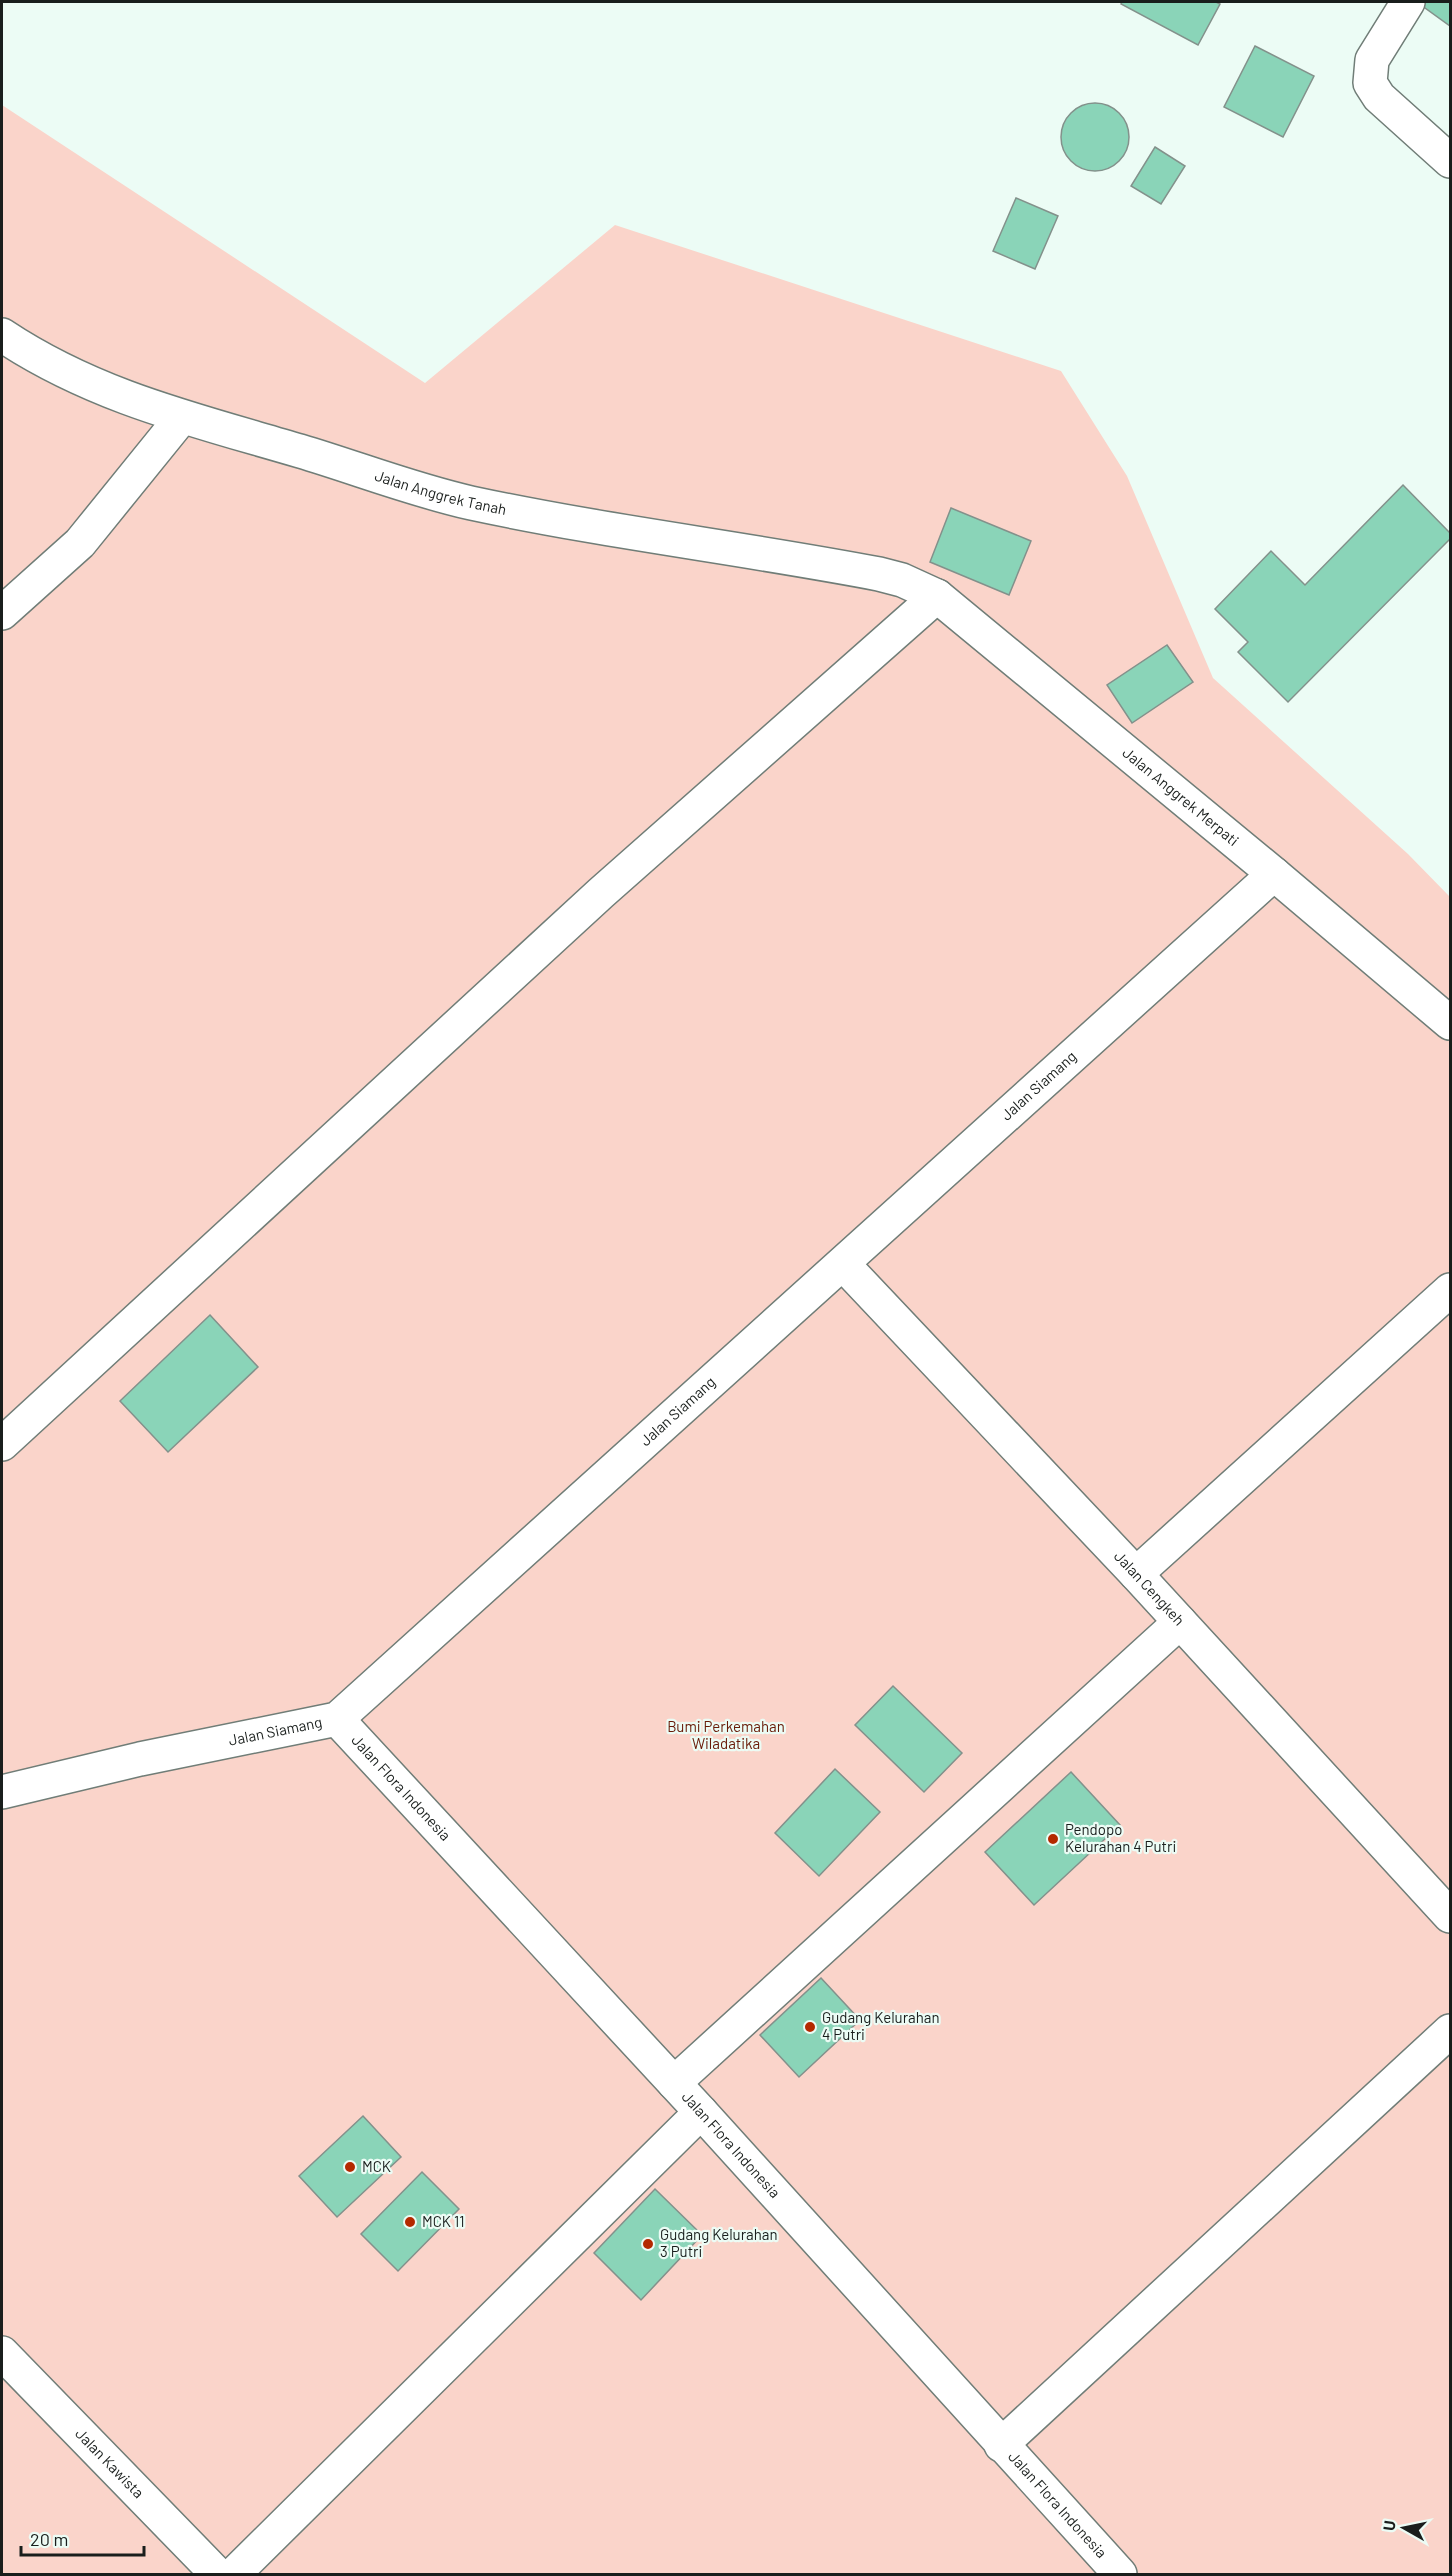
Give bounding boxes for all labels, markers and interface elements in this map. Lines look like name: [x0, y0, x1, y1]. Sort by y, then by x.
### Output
street label: Jalan Anggrek Tanah: [373, 466, 508, 518]
street label: Jalan Anggrek Merpati: [1119, 743, 1243, 849]
street label: Jalan Siamang: [997, 1047, 1079, 1124]
street label: Jalan Siamang: [636, 1372, 719, 1449]
street label: Jalan Cengkeh: [1111, 1547, 1189, 1629]
street label: Jalan Siamang: [227, 1712, 324, 1749]
park label: Bumi Perkemahan Wiladatika: [667, 1717, 785, 1752]
street label: Jalan Flora Indonesia: [348, 1731, 455, 1844]
place label: Pendopo Kelurahan 4 Putri: [1065, 1820, 1176, 1855]
marker: Pendopo Kelurahan 4 Putri: [1046, 1832, 1060, 1846]
place label: Gudang Kelurahan 4 Putri: [822, 2008, 940, 2043]
marker: Gudang Kelurahan 4 Putri: [803, 2020, 817, 2034]
street label: Jalan Flora Indonesia: [678, 2087, 784, 2201]
place label: MCK: [362, 2157, 391, 2175]
marker: MCK: [343, 2160, 357, 2174]
place label: MCK 11: [422, 2212, 465, 2230]
marker: MCK 11: [403, 2215, 417, 2229]
place label: Gudang Kelurahan 3 Putri: [660, 2225, 778, 2260]
marker: Gudang Kelurahan 3 Putri: [641, 2237, 655, 2251]
street label: Jalan Kawista: [72, 2424, 148, 2501]
street label: Jalan Flora Indonesia: [1005, 2447, 1111, 2561]
north arrow: [1374, 2498, 1434, 2558]
scale bar: [21, 2519, 144, 2557]
text: U: [1379, 2519, 1399, 2532]
text: 20 m: [30, 2528, 68, 2550]

